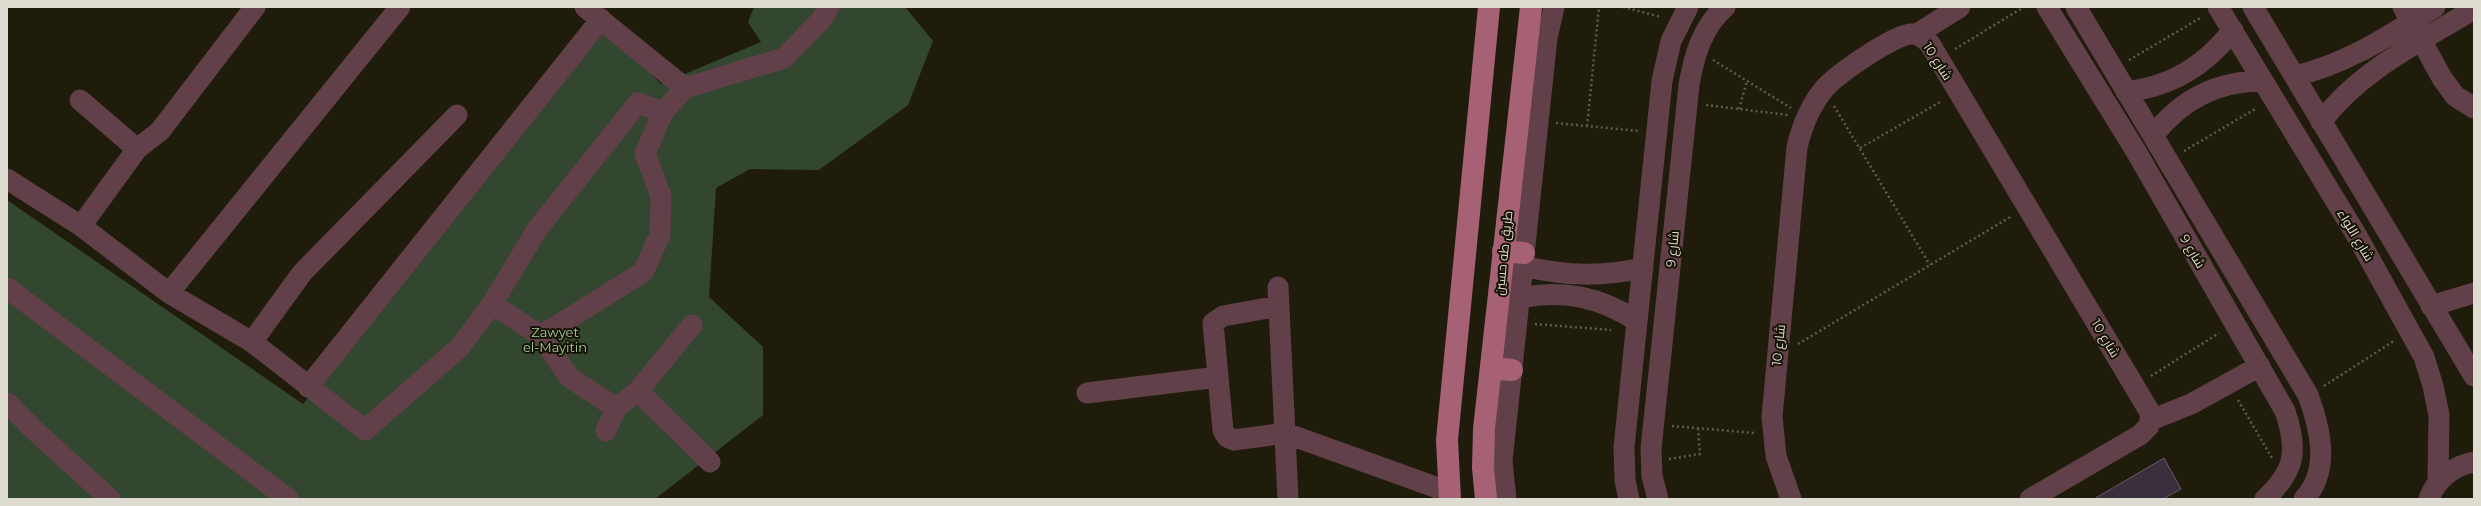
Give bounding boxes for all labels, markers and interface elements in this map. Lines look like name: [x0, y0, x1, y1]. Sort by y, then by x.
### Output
street label: شارع 10: [1919, 39, 1956, 83]
street label: شارع اللواء: [2333, 206, 2378, 264]
street label: طريق طه حسين: [1491, 210, 1515, 296]
street label: شارع 9: [1662, 230, 1683, 268]
street label: شارع 9: [2176, 231, 2209, 271]
street label: شارع 10: [2087, 316, 2124, 361]
street label: شارع 10: [1768, 323, 1789, 367]
park label: Zawyet el-Mayitin: [523, 324, 587, 355]

